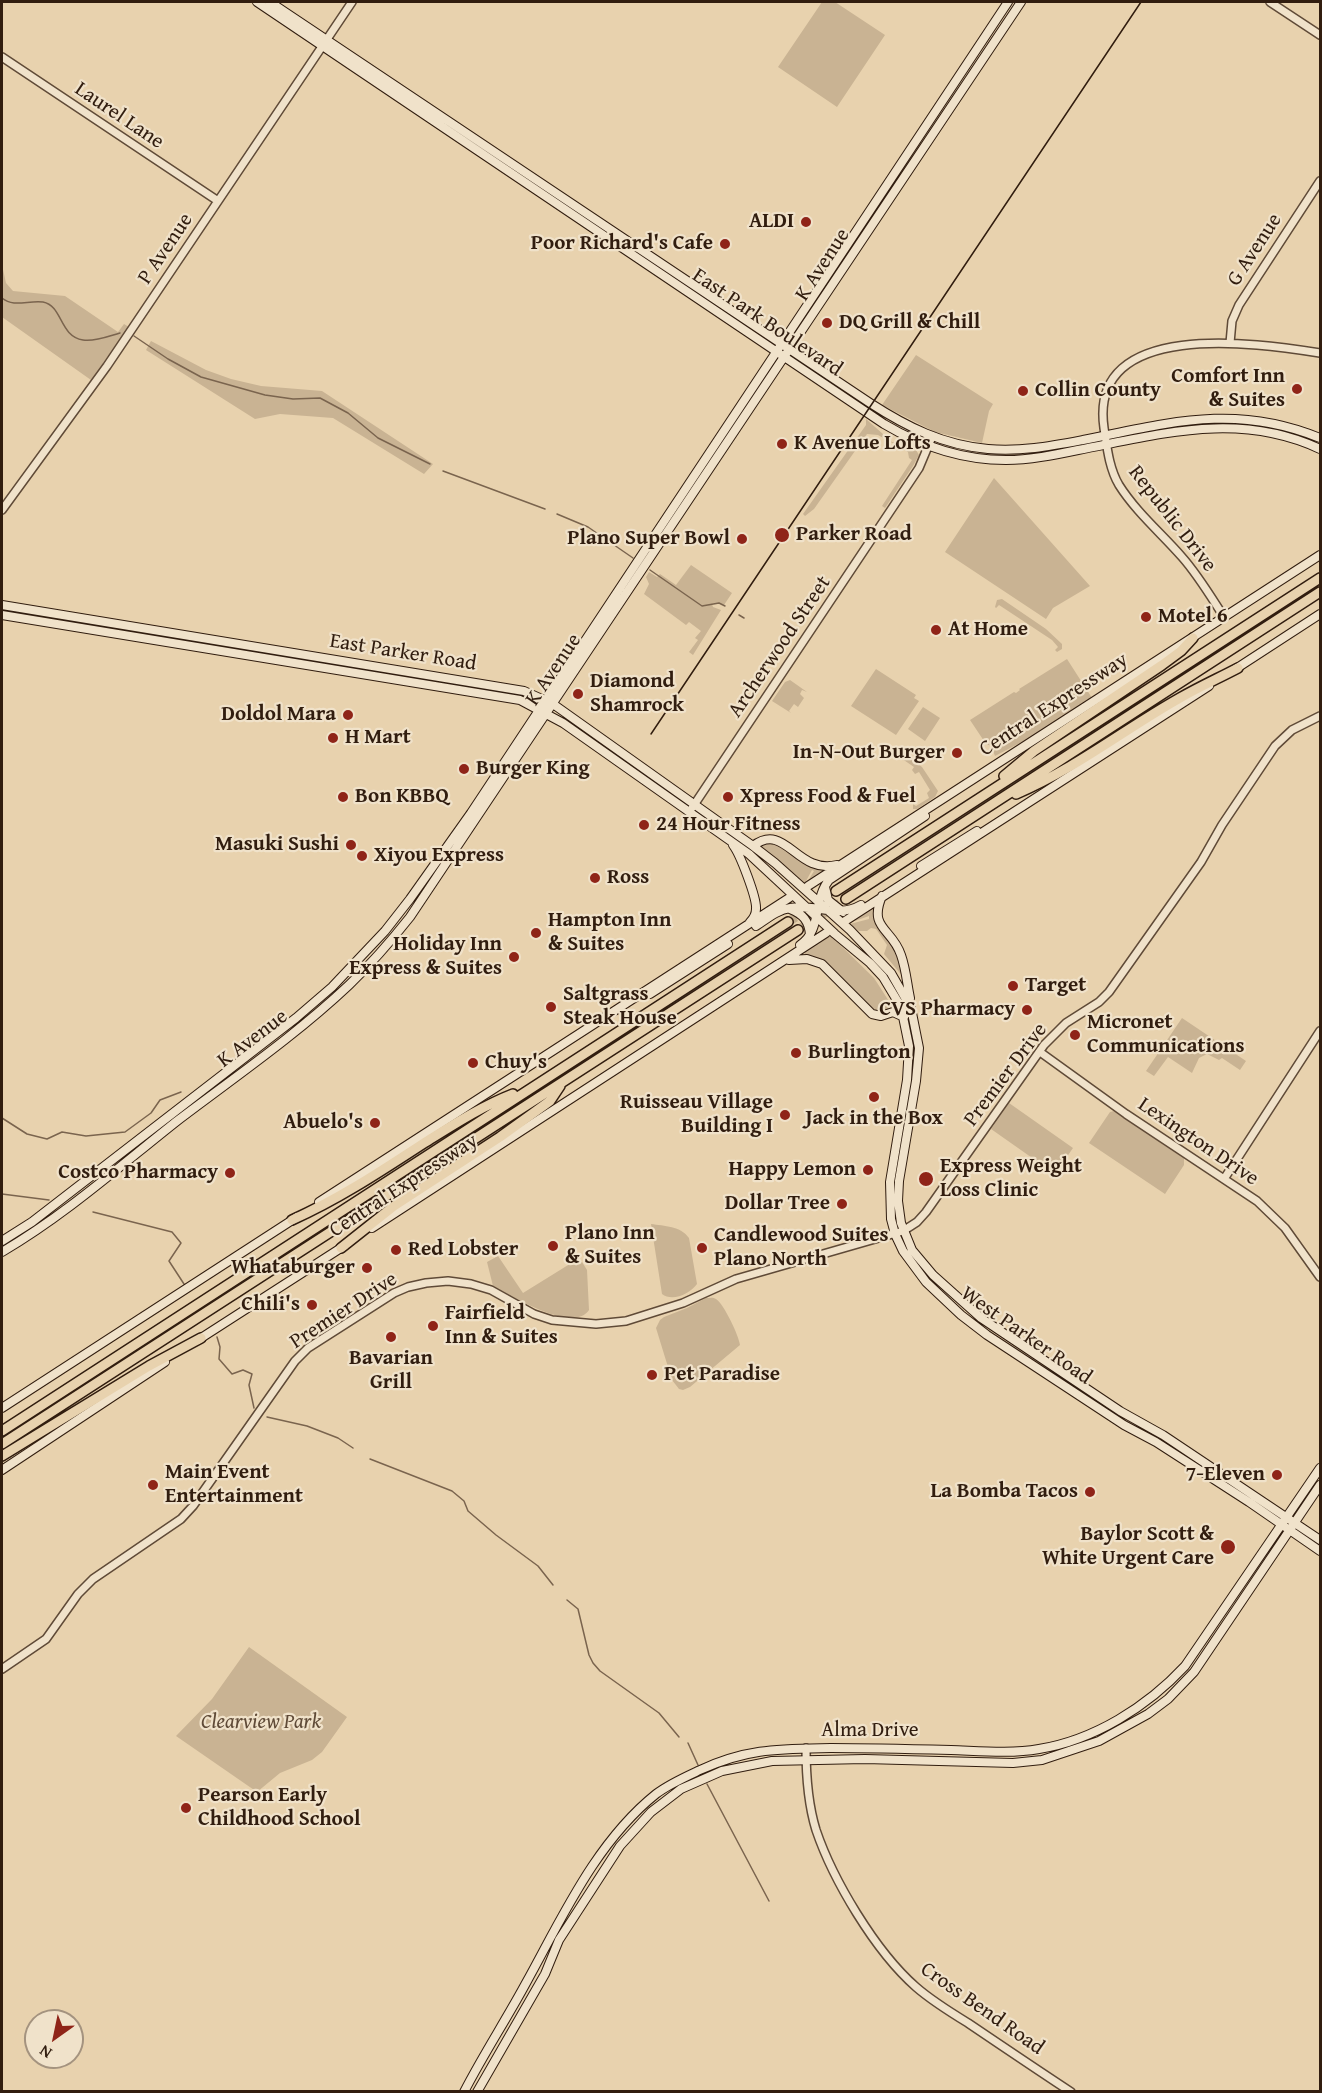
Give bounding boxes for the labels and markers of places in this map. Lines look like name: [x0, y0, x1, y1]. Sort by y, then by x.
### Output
place label: ALDI: [749, 209, 794, 235]
marker: ALDI: [799, 215, 813, 229]
place label: Poor Richard's Cafe: [531, 231, 713, 257]
marker: Poor Richard's Cafe: [718, 237, 732, 251]
place label: DQ Grill & Chill: [839, 310, 980, 336]
marker: DQ Grill & Chill: [820, 316, 834, 330]
place label: Comfort Inn & Suites: [1171, 364, 1285, 414]
place label: Collin County: [1035, 378, 1161, 404]
marker: Comfort Inn & Suites: [1290, 382, 1304, 396]
marker: Collin County: [1016, 384, 1030, 398]
place label: K Avenue Lofts: [794, 431, 931, 457]
marker: K Avenue Lofts: [775, 437, 789, 451]
place label: Parker Road: [796, 522, 912, 548]
place label: Plano Super Bowl: [567, 526, 730, 552]
marker: Parker Road: [773, 526, 791, 544]
marker: Plano Super Bowl: [735, 532, 749, 546]
place label: Motel 6: [1158, 604, 1228, 630]
marker: Motel 6: [1139, 610, 1153, 624]
place label: At Home: [948, 617, 1028, 643]
marker: At Home: [929, 623, 943, 637]
place label: Diamond Shamrock: [590, 669, 684, 719]
marker: Diamond Shamrock: [571, 687, 585, 701]
place label: Doldol Mara: [221, 702, 336, 728]
marker: Doldol Mara: [341, 708, 355, 722]
place label: H Mart: [345, 725, 411, 751]
marker: H Mart: [326, 731, 340, 745]
place label: In-N-Out Burger: [793, 740, 945, 766]
marker: In-N-Out Burger: [950, 746, 964, 760]
place label: Burger King: [476, 756, 590, 782]
marker: Burger King: [457, 762, 471, 776]
place label: Bon KBBQ: [355, 784, 449, 810]
place label: Xpress Food & Fuel: [740, 784, 916, 810]
marker: Bon KBBQ: [336, 790, 350, 804]
marker: Xpress Food & Fuel: [721, 790, 735, 804]
place label: 24 Hour Fitness: [656, 812, 801, 838]
marker: 24 Hour Fitness: [637, 818, 651, 832]
place label: Masuki Sushi: [215, 832, 339, 858]
marker: Masuki Sushi: [344, 838, 358, 852]
place label: Xiyou Express: [374, 843, 504, 869]
marker: Xiyou Express: [355, 849, 369, 863]
place label: Ross: [607, 865, 649, 891]
marker: Ross: [588, 871, 602, 885]
place label: Hampton Inn & Suites: [548, 908, 671, 958]
marker: Hampton Inn & Suites: [529, 926, 543, 940]
place label: Holiday Inn Express & Suites: [349, 932, 502, 982]
marker: Holiday Inn Express & Suites: [507, 950, 521, 964]
place label: Target: [1025, 973, 1086, 999]
marker: Target: [1006, 979, 1020, 993]
place label: Saltgrass Steak House: [563, 982, 677, 1032]
place label: CVS Pharmacy: [879, 997, 1015, 1023]
marker: Saltgrass Steak House: [544, 1000, 558, 1014]
marker: CVS Pharmacy: [1020, 1003, 1034, 1017]
place label: Micronet Communications: [1087, 1010, 1245, 1060]
marker: Micronet Communications: [1068, 1028, 1082, 1042]
place label: Burlington: [808, 1040, 911, 1066]
marker: Burlington: [789, 1046, 803, 1060]
place label: Chuy's: [485, 1050, 547, 1076]
marker: Chuy's: [466, 1056, 480, 1070]
place label: Ruisseau Village Building I: [620, 1090, 773, 1140]
marker: Jack in the Box: [867, 1090, 881, 1104]
place label: Jack in the Box: [805, 1106, 943, 1132]
marker: Ruisseau Village Building I: [778, 1108, 792, 1122]
place label: Abuelo's: [283, 1110, 363, 1136]
marker: Abuelo's: [368, 1116, 382, 1130]
place label: Express Weight Loss Clinic: [940, 1154, 1082, 1204]
place label: Happy Lemon: [729, 1157, 856, 1183]
place label: Costco Pharmacy: [58, 1160, 218, 1186]
marker: Happy Lemon: [861, 1163, 875, 1177]
marker: Costco Pharmacy: [223, 1166, 237, 1180]
marker: Express Weight Loss Clinic: [917, 1170, 935, 1188]
place label: Dollar Tree: [725, 1191, 830, 1217]
marker: Dollar Tree: [835, 1197, 849, 1211]
place label: Plano Inn & Suites: [565, 1221, 655, 1271]
place label: Candlewood Suites Plano North: [714, 1223, 889, 1273]
place label: Red Lobster: [408, 1237, 519, 1263]
marker: Plano Inn & Suites: [546, 1239, 560, 1253]
marker: Candlewood Suites Plano North: [695, 1241, 709, 1255]
marker: Red Lobster: [389, 1243, 403, 1257]
place label: Whataburger: [231, 1255, 355, 1281]
marker: Whataburger: [360, 1261, 374, 1275]
place label: Chili's: [241, 1292, 300, 1318]
marker: Chili's: [305, 1298, 319, 1312]
place label: Fairfield Inn & Suites: [445, 1301, 558, 1351]
marker: Fairfield Inn & Suites: [426, 1319, 440, 1333]
marker: Bavarian Grill: [384, 1330, 398, 1344]
place label: Bavarian Grill: [349, 1346, 433, 1396]
place label: Pet Paradise: [664, 1362, 780, 1388]
marker: Pet Paradise: [645, 1368, 659, 1382]
place label: Main Event Entertainment: [165, 1460, 303, 1510]
place label: 7-Eleven: [1185, 1462, 1265, 1488]
marker: 7-Eleven: [1270, 1468, 1284, 1482]
marker: Main Event Entertainment: [146, 1478, 160, 1492]
place label: La Bomba Tacos: [930, 1479, 1078, 1505]
marker: La Bomba Tacos: [1083, 1485, 1097, 1499]
place label: Baylor Scott & White Urgent Care: [1042, 1522, 1214, 1572]
marker: Baylor Scott & White Urgent Care: [1219, 1538, 1237, 1556]
place label: Pearson Early Childhood School: [198, 1783, 360, 1833]
marker: Pearson Early Childhood School: [179, 1801, 193, 1815]

